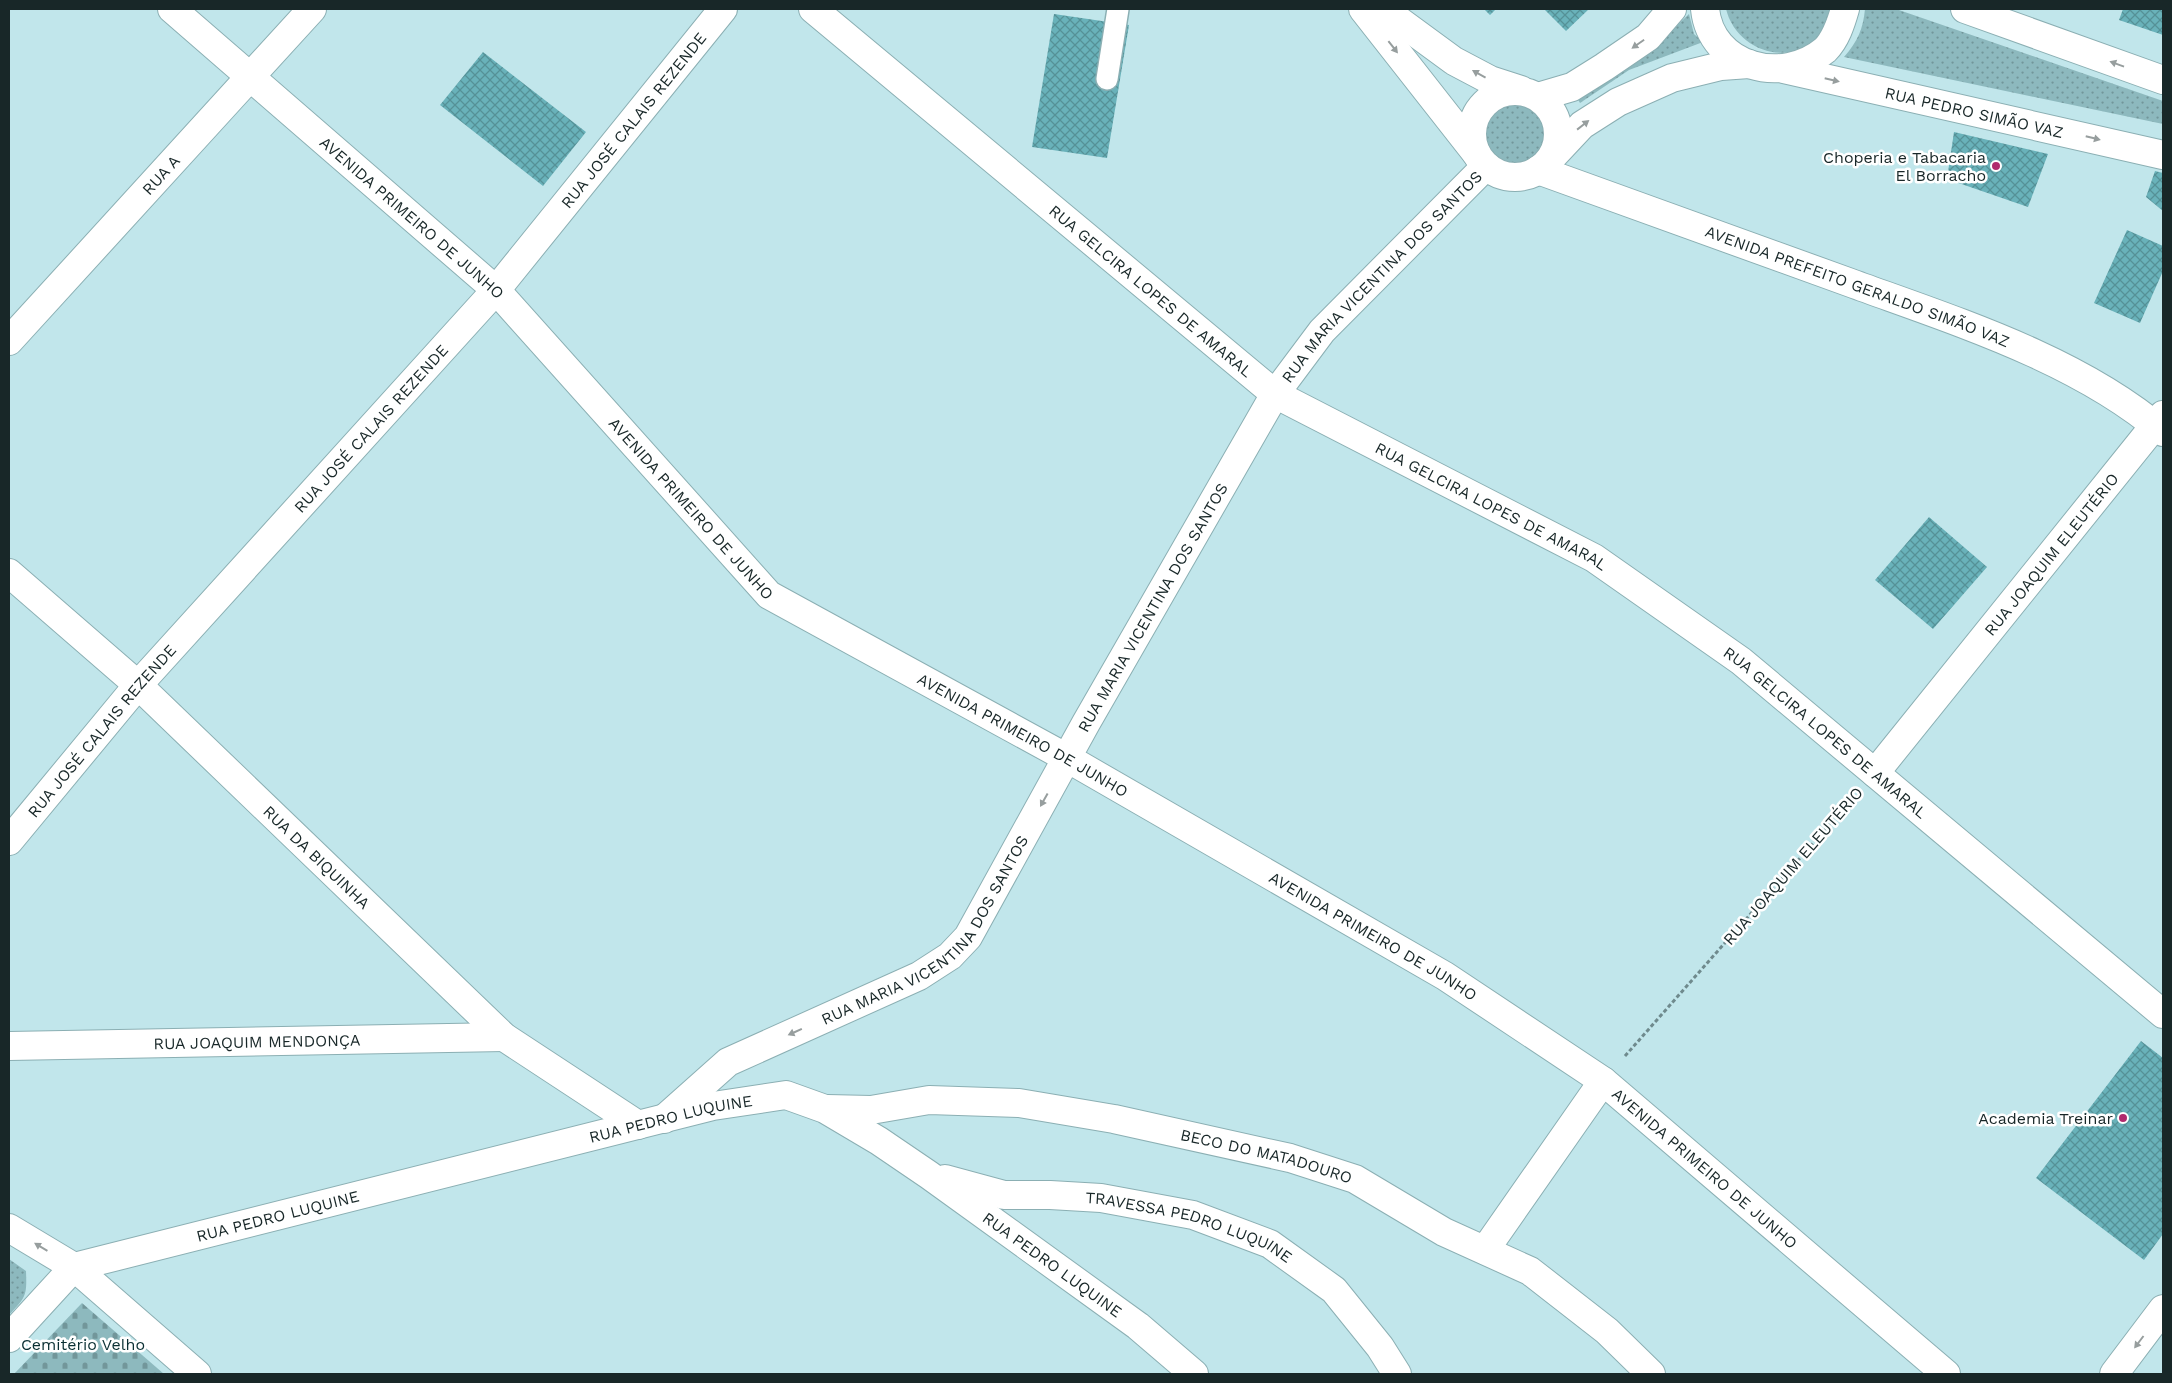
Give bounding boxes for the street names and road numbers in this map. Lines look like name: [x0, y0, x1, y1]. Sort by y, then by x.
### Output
street label: RUA JOSÉ CALAIS REZENDE: [557, 28, 710, 212]
street label: RUA PEDRO SIMÃO VAZ: [1883, 83, 2065, 142]
street label: AVENIDA PRIMEIRO DE JUNHO: [316, 132, 508, 302]
street label: RUA A: [138, 151, 184, 199]
street label: RUA MARIA VICENTINA DOS SANTOS: [1277, 166, 1486, 386]
street label: RUA GELCIRA LOPES DE AMARAL: [1046, 201, 1257, 381]
street label: AVENIDA PREFEITO GERALDO SIMÃO VAZ: [1703, 221, 2013, 351]
street label: RUA JOSÉ CALAIS REZENDE: [290, 340, 452, 516]
street label: AVENIDA PRIMEIRO DE JUNHO: [605, 413, 778, 603]
street label: RUA GELCIRA LOPES DE AMARAL: [1372, 438, 1612, 574]
street label: RUA JOAQUIM ELEUTÉRIO: [1980, 469, 2122, 639]
street label: RUA MARIA VICENTINA DOS SANTOS: [1073, 479, 1232, 735]
street label: RUA JOSÉ CALAIS REZENDE: [23, 640, 180, 821]
street label: RUA GELCIRA LOPES DE AMARAL: [1720, 642, 1931, 822]
street label: AVENIDA PRIMEIRO DE JUNHO: [914, 669, 1132, 801]
street label: RUA JOAQUIM ELEUTÉRIO: [1719, 783, 1867, 949]
street label: RUA DA BIQUINHA: [260, 801, 375, 913]
street label: RUA MARIA VICENTINA DOS SANTOS: [818, 832, 1032, 1028]
street label: AVENIDA PRIMEIRO DE JUNHO: [1266, 867, 1481, 1004]
street label: RUA JOAQUIM MENDONÇA: [153, 1030, 361, 1053]
street label: AVENIDA PRIMEIRO DE JUNHO: [1608, 1084, 1801, 1253]
street label: RUA PEDRO LUQUINE: [587, 1091, 754, 1146]
street label: BECO DO MATADOURO: [1179, 1125, 1355, 1187]
street label: RUA PEDRO LUQUINE: [194, 1186, 361, 1245]
street label: TRAVESSA PEDRO LUQUINE: [1085, 1188, 1296, 1266]
street label: RUA PEDRO LUQUINE: [979, 1208, 1126, 1321]

